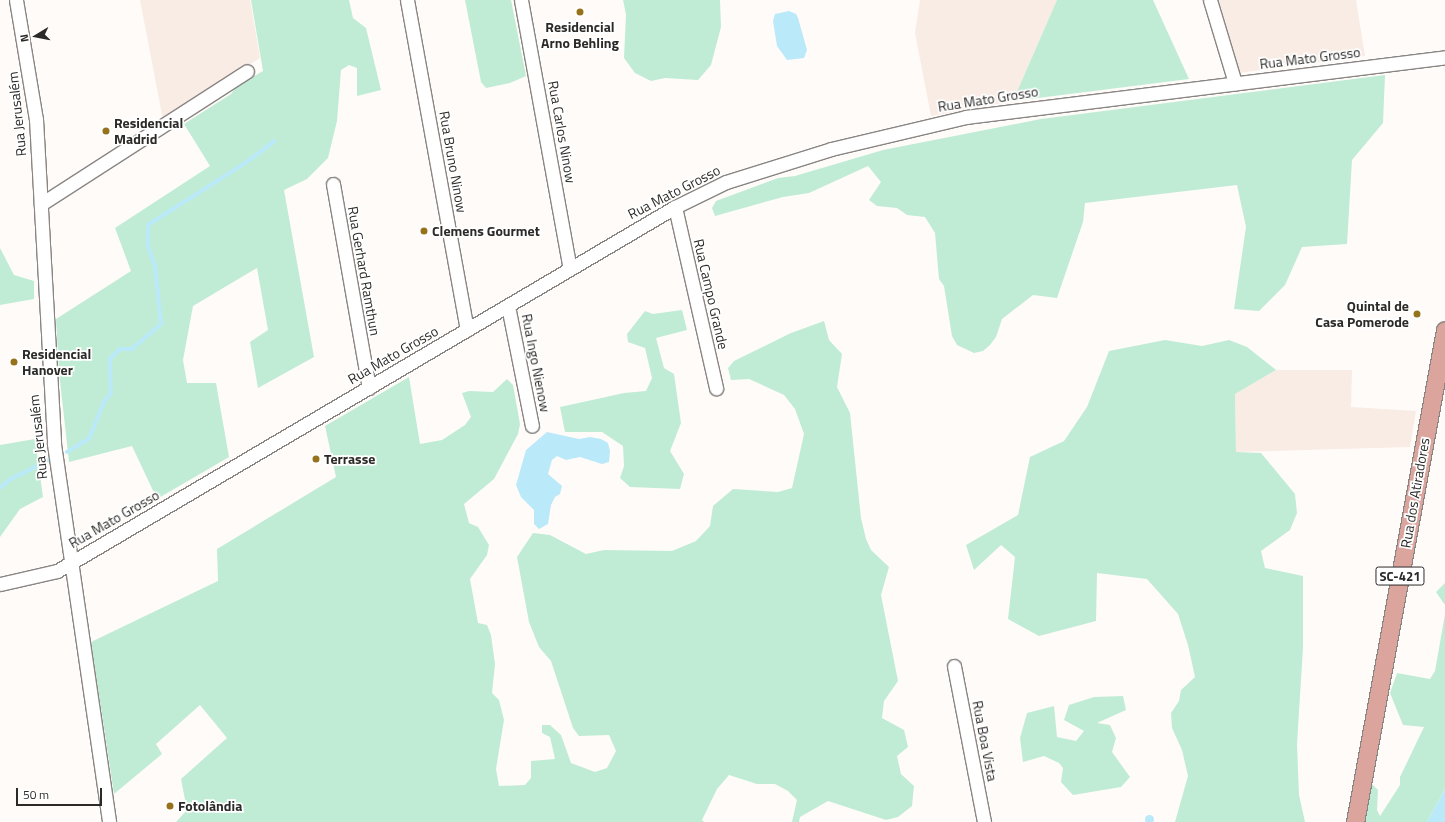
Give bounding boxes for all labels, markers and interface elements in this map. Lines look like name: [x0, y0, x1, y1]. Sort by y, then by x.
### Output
marker: Residencial Arno Behling: [575, 7, 585, 17]
north arrow: [16, 16, 56, 56]
place label: Residencial Arno Behling: [541, 19, 619, 52]
text: N: [16, 33, 33, 43]
street label: Rua Mato Grosso: [1259, 43, 1361, 73]
street label: Rua Jerusalém: [4, 71, 30, 157]
street label: Rua Carlos Ninow: [545, 79, 579, 185]
street label: Rua Mato Grosso: [937, 83, 1039, 115]
street label: Rua Bruno Ninow: [436, 110, 470, 214]
place label: Residencial Madrid: [114, 115, 183, 148]
marker: Residencial Madrid: [101, 126, 111, 136]
street label: Rua Mato Grosso: [625, 161, 723, 223]
street label: Rua Gerhard Ramthun: [344, 205, 384, 337]
place label: Clemens Gourmet: [432, 223, 540, 239]
marker: Clemens Gourmet: [419, 226, 429, 236]
street label: Rua Campo Grande: [690, 237, 732, 351]
place label: Quintal de Casa Pomerode: [1315, 298, 1409, 330]
marker: Quintal de Casa Pomerode: [1412, 309, 1422, 319]
street label: Rua Ingo Nienow: [518, 312, 554, 414]
street label: Rua Mato Grosso: [345, 322, 441, 388]
place label: Residencial Hanover: [22, 346, 91, 378]
marker: Residencial Hanover: [9, 357, 19, 367]
street label: Rua Jerusalém: [25, 394, 51, 480]
street label: Rua dos Atiradores: [1397, 437, 1433, 549]
place label: Terrasse: [324, 451, 375, 467]
marker: Terrasse: [311, 454, 321, 464]
street label: Rua Mato Grosso: [66, 486, 162, 552]
road number: SC-421: [1375, 565, 1425, 587]
street label: Rua Boa Vista: [969, 699, 1001, 783]
scale bar: [18, 780, 104, 806]
text: 50 m: [23, 785, 49, 804]
place label: Fotolândia: [178, 798, 242, 814]
marker: Fotolândia: [165, 801, 175, 811]

